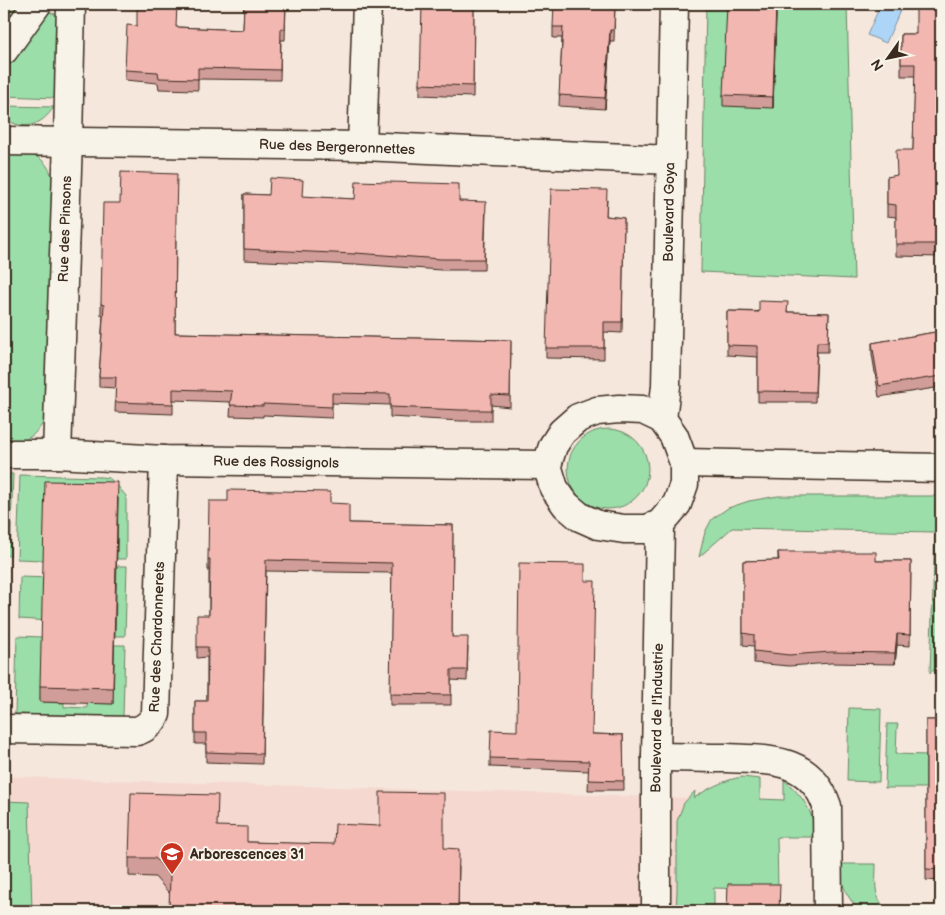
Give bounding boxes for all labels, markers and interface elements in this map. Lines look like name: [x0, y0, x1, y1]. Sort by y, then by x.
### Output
north arrow: [862, 32, 912, 82]
text: N: [868, 56, 888, 74]
street label: Rue des Bergeronnettes: [259, 136, 415, 158]
street label: Boulevard Goya: [660, 162, 678, 262]
street label: Rue des Pinsons: [55, 175, 75, 283]
street label: Rue des Rossignols: [213, 452, 339, 472]
street label: Rue des Chardonnerets: [146, 561, 168, 713]
street label: Boulevard de l'Industrie: [647, 643, 667, 793]
school or university icon: Arborescences 31: [159, 841, 185, 875]
place label: Arborescences 31: [189, 846, 304, 863]

